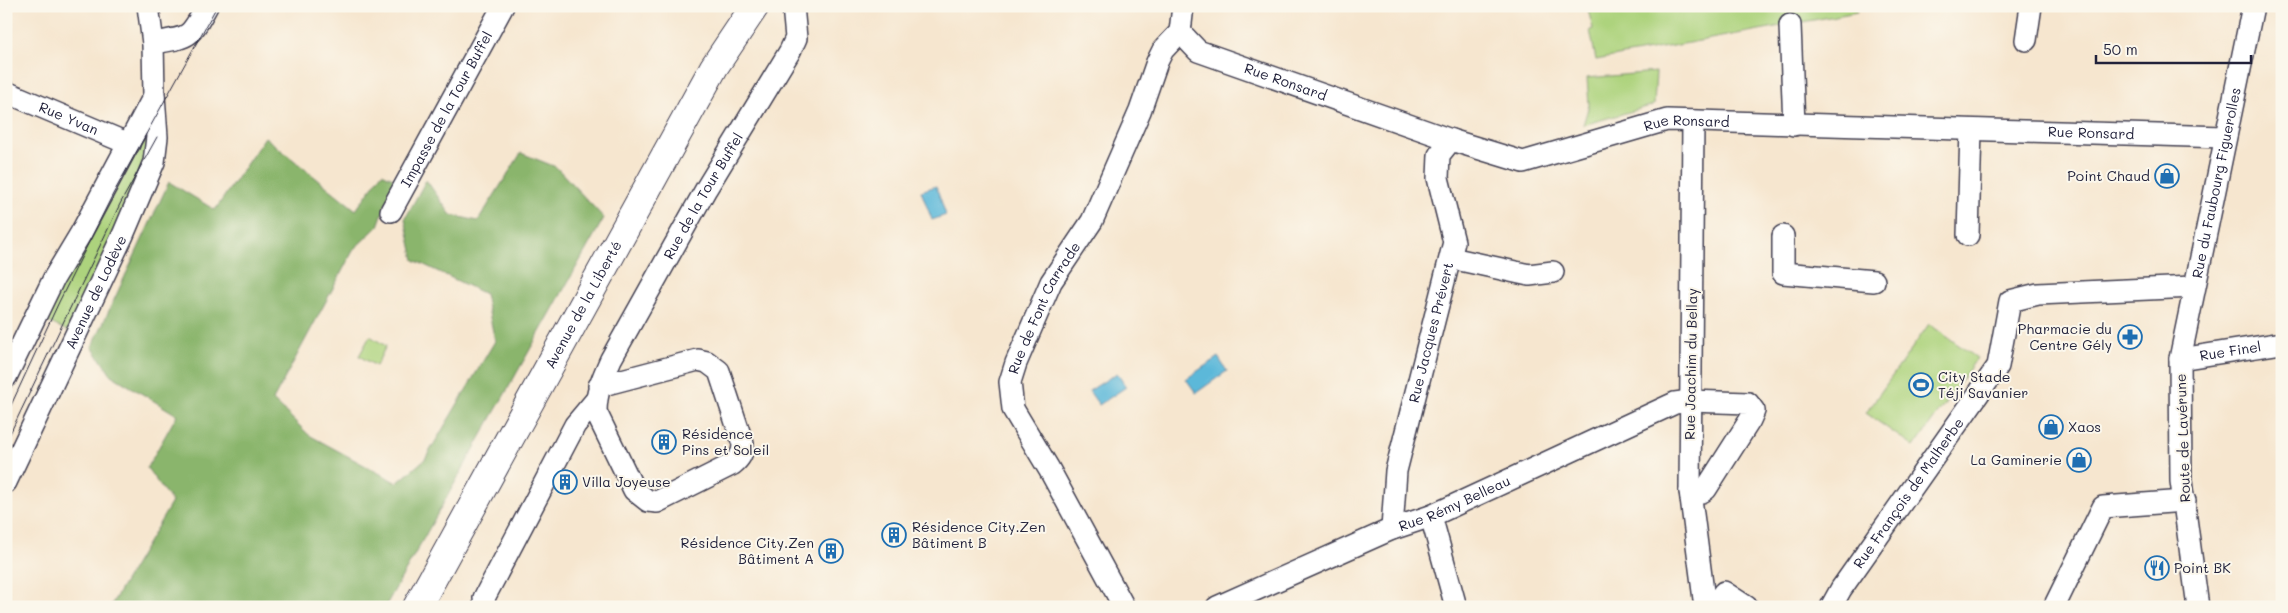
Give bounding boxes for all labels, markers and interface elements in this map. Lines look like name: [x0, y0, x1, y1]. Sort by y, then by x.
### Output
street label: Impasse de la Tour Buffel: [396, 28, 496, 190]
scale bar: [2096, 32, 2250, 64]
text: 50 m: [2103, 39, 2138, 59]
street label: Rue Ronsard: [1242, 58, 1330, 105]
street label: Rue du Faubourg Figuerolles: [2187, 86, 2245, 280]
street label: Rue Yvan: [36, 97, 101, 139]
street label: Rue Ronsard: [1641, 110, 1730, 135]
street label: Rue Ronsard: [2048, 122, 2135, 143]
street label: Rue de la Tour Buffel: [659, 129, 747, 263]
shop icon: Point Chaud: [2154, 163, 2180, 189]
place label: Point Chaud: [2067, 166, 2150, 185]
street label: Avenue de Lodève: [60, 232, 131, 352]
street label: Avenue de la Liberté: [540, 237, 626, 372]
street label: Rue de Font Carrade: [1003, 238, 1084, 376]
street label: Rue Jacques Prévert: [1404, 260, 1458, 405]
street label: Rue Joachim du Bellay: [1680, 288, 1701, 440]
place label: Pharmacie du Centre Gély: [2018, 319, 2112, 354]
pharmacy icon: Pharmacie du Centre Gély: [2117, 324, 2143, 350]
street label: Rue Finel: [2198, 336, 2262, 365]
place label: City Stade Téji Savanier: [1938, 367, 2028, 402]
sports icon: City Stade Téji Savanier: [1908, 372, 1934, 398]
street label: Route de Lavérune: [2171, 373, 2194, 503]
street label: Rue François de Malherbe: [1849, 414, 1968, 572]
shop icon: Xaos: [2038, 414, 2064, 440]
place label: Xaos: [2068, 417, 2101, 436]
place label: Résidence Pins et Soleil: [682, 424, 769, 459]
building icon: Résidence Pins et Soleil: [651, 429, 677, 455]
shop icon: La Gaminerie: [2066, 447, 2092, 473]
place label: La Gaminerie: [1970, 450, 2062, 469]
building icon: Villa Joyeuse: [552, 469, 578, 495]
street label: Rue Rémy Belleau: [1396, 471, 1513, 535]
place label: Villa Joyeuse: [582, 472, 671, 491]
place label: Résidence City.Zen Bâtiment B: [912, 517, 1045, 552]
building icon: Résidence City.Zen Bâtiment B: [881, 522, 907, 548]
place label: Résidence City.Zen Bâtiment A: [681, 533, 814, 568]
building icon: Résidence City.Zen Bâtiment A: [818, 538, 844, 564]
restaurant icon: Point BK: [2144, 555, 2170, 581]
place label: Point BK: [2174, 558, 2231, 577]

